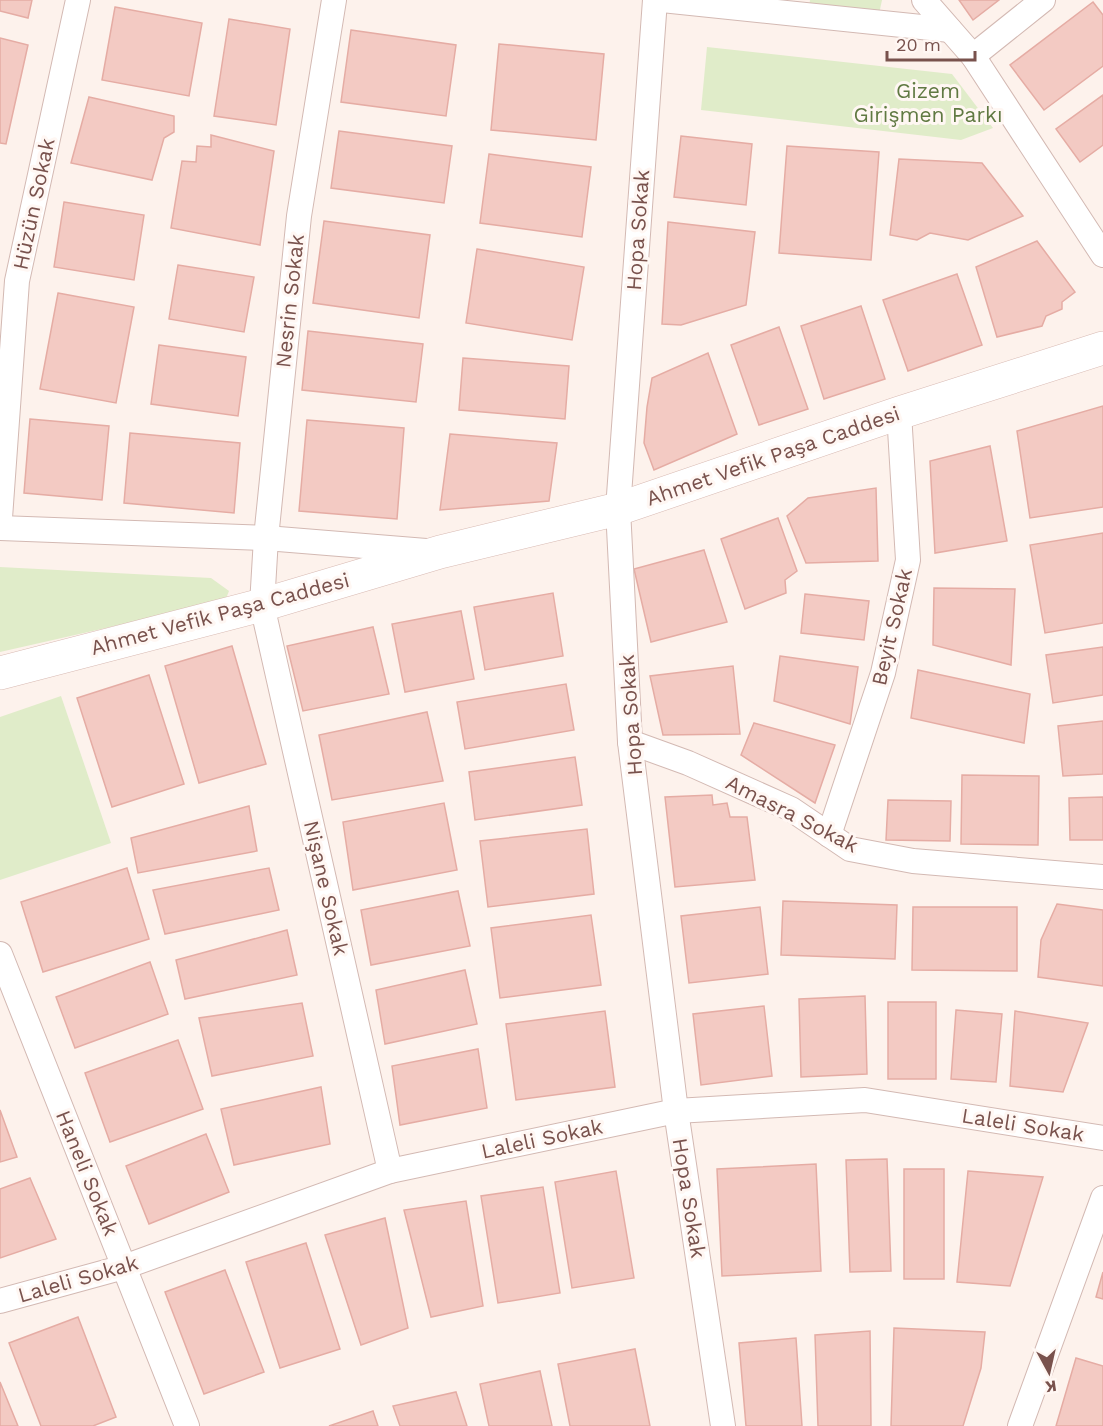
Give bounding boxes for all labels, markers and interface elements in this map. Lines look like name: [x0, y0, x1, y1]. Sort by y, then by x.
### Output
scale bar: [887, 24, 976, 62]
text: 20 m: [896, 34, 941, 55]
park label: Gizem Girişmen Parkı: [853, 78, 1003, 127]
street label: Hüzün Sokak: [7, 136, 60, 272]
street label: Hopa Sokak: [621, 169, 654, 291]
street label: Nesrin Sokak: [270, 233, 309, 369]
street label: Ahmet Vefik Paşa Caddesi: [643, 400, 903, 511]
street label: Beyit Sokak: [866, 566, 917, 688]
street label: Ahmet Vefik Paşa Caddesi: [88, 567, 352, 660]
street label: Hopa Sokak: [614, 654, 647, 776]
street label: Amasra Sokak: [722, 769, 863, 858]
street label: Nişane Sokak: [299, 818, 354, 958]
street label: Laleli Sokak: [960, 1102, 1086, 1147]
street label: Haneli Sokak: [51, 1106, 124, 1239]
street label: Laleli Sokak: [479, 1113, 605, 1164]
street label: Hopa Sokak: [668, 1136, 711, 1260]
street label: Laleli Sokak: [15, 1249, 141, 1308]
north arrow: [1019, 1342, 1079, 1402]
text: K: [1044, 1376, 1058, 1397]

